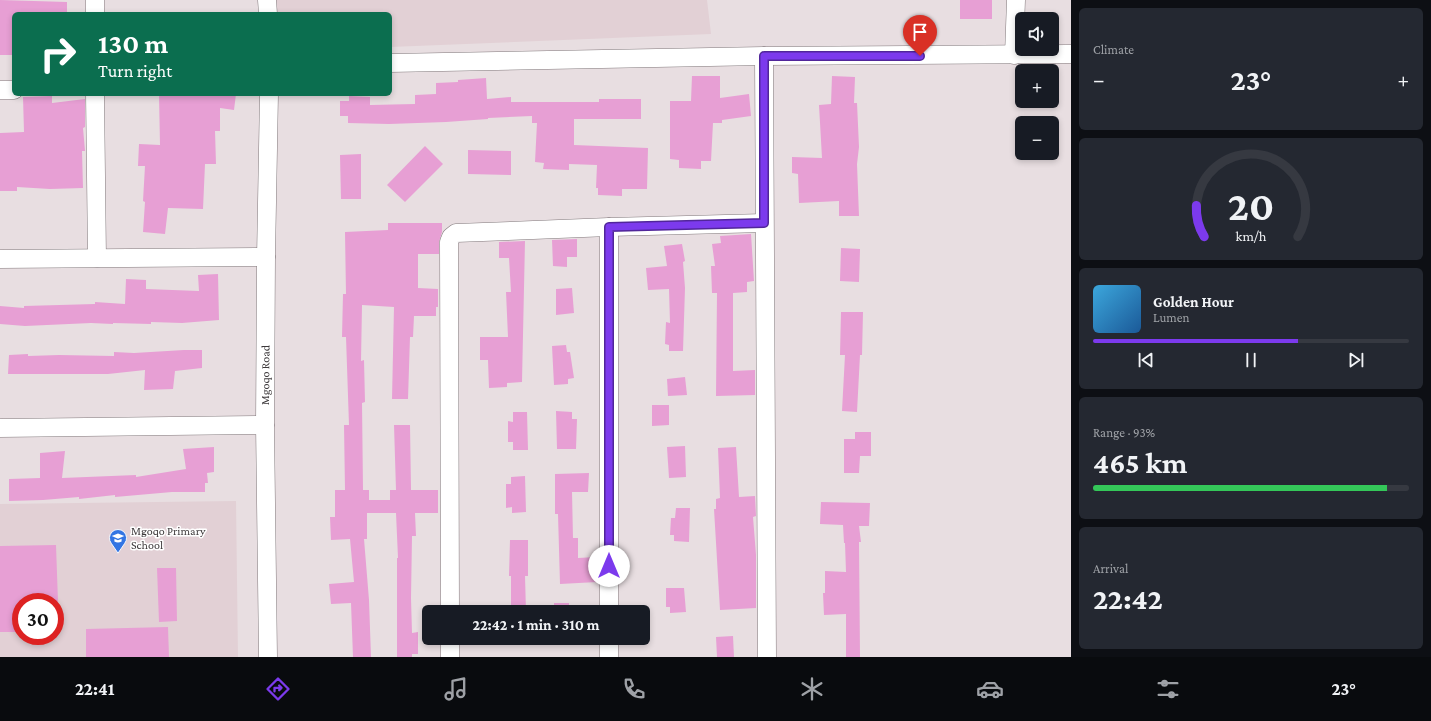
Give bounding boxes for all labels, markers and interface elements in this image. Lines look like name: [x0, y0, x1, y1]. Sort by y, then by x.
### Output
map controls: [1015, 12, 1059, 160]
button: sound: [1015, 12, 1059, 56]
pin: [903, 15, 937, 56]
icon: arrive: [909, 21, 931, 43]
icon: right: [32, 28, 84, 80]
text: 130 m: [98, 28, 168, 59]
text: Climate: [1093, 42, 1134, 57]
text: Turn right: [98, 61, 172, 81]
text: 23°: [1230, 63, 1272, 96]
button: +: [1015, 64, 1059, 108]
text: −: [1093, 67, 1105, 92]
text: +: [1397, 67, 1409, 92]
button: −: [1015, 116, 1059, 160]
text: 20: [1228, 182, 1274, 228]
text: km/h: [1236, 227, 1267, 243]
text: Golden Hour: [1153, 294, 1234, 310]
text: Lumen: [1153, 310, 1189, 325]
street label: Mgoqo Road: [258, 344, 272, 405]
icon: previous: [1135, 349, 1157, 371]
icon: pause: [1240, 349, 1262, 371]
icon: next: [1345, 349, 1367, 371]
text: Range · 93%: [1093, 425, 1155, 440]
text: 465 km: [1093, 446, 1187, 479]
place label: Mgoqo Primary School: [131, 524, 206, 552]
school or university icon: Mgoqo Primary School: [108, 528, 128, 553]
position arrow: [588, 545, 630, 587]
text: Arrival: [1093, 561, 1128, 576]
text: 22:42: [1093, 582, 1163, 615]
speed limit sign: 30: [12, 593, 64, 645]
text: 22:42 · 1 min · 310 m: [473, 617, 599, 633]
icon: directions: [264, 675, 292, 703]
icon: music: [442, 675, 470, 703]
icon: phone: [620, 675, 648, 703]
icon: climate: [798, 675, 826, 703]
icon: car: [976, 675, 1004, 703]
icon: filters: [1154, 675, 1182, 703]
text: 22:41: [75, 679, 114, 699]
text: 23°: [1331, 679, 1356, 699]

